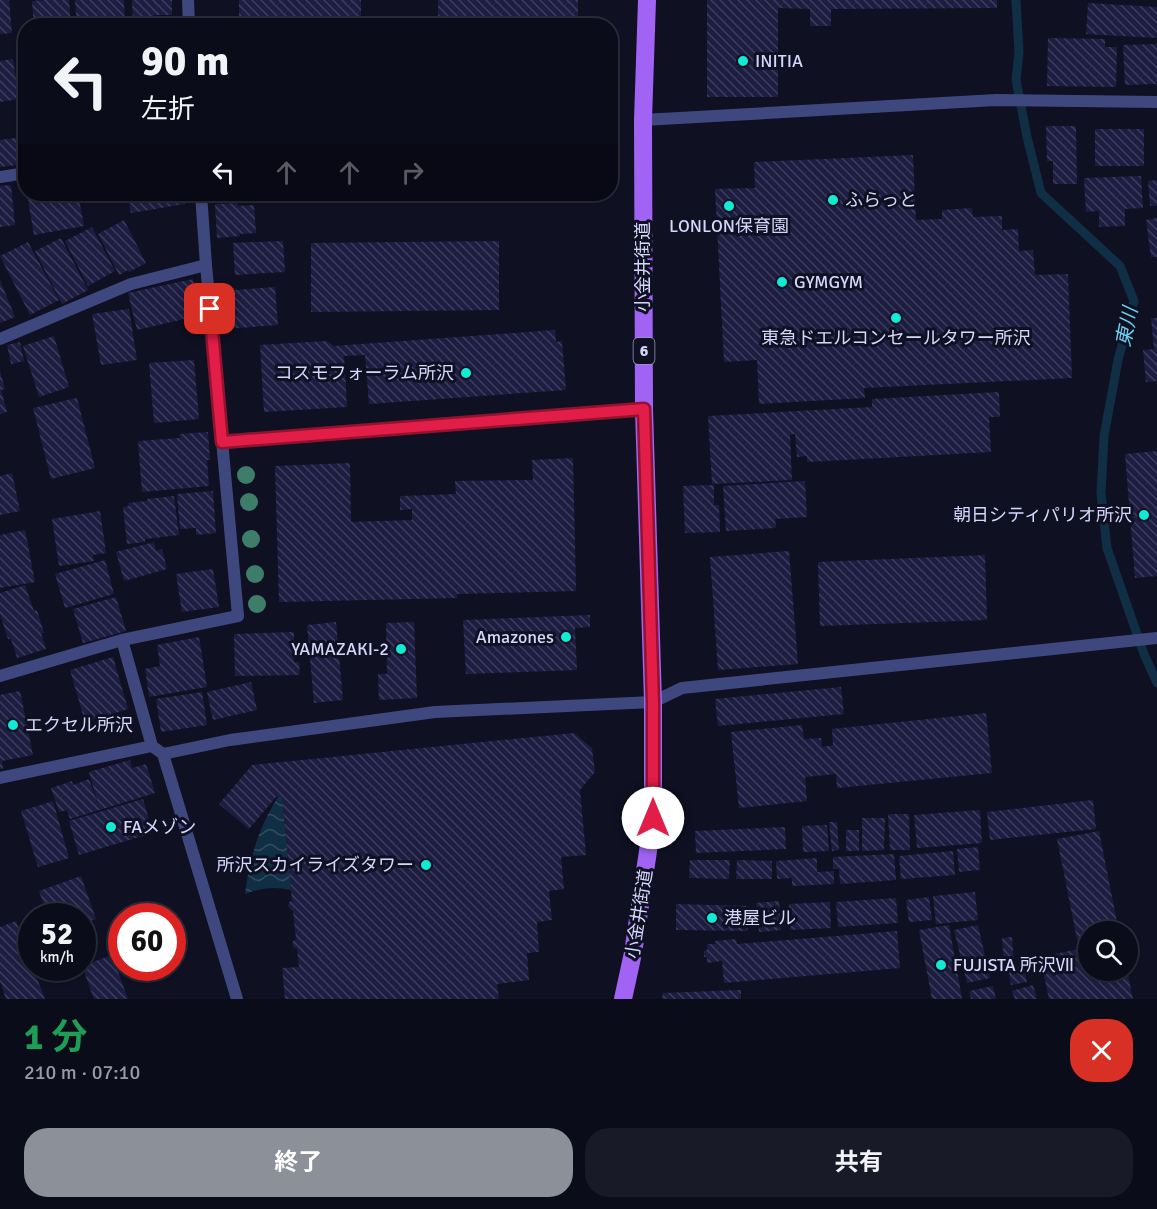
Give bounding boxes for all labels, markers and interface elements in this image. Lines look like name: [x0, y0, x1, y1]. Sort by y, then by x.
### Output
text: 90 m: [141, 36, 230, 87]
icon: left: [42, 42, 120, 120]
place label: INITIA: [755, 50, 803, 72]
marker: INITIA: [736, 54, 750, 68]
text: 左折: [141, 93, 195, 126]
icon: left: [207, 156, 240, 189]
icon: ahead: [270, 156, 303, 189]
icon: ahead: [333, 156, 366, 189]
icon: right: [396, 156, 429, 189]
place label: ふらっと: [845, 189, 917, 211]
marker: ふらっと: [826, 193, 840, 207]
marker: LONLON保育園: [722, 199, 736, 213]
place label: LONLON保育園: [669, 215, 789, 237]
street label: 小金井街道: [632, 222, 654, 312]
place label: GYMGYM: [794, 271, 863, 293]
marker: GYMGYM: [775, 275, 789, 289]
pin: [184, 283, 235, 334]
icon: arrive: [193, 292, 226, 325]
water label: 東川: [1111, 303, 1143, 349]
marker: 東急ドエルコンセールタワー所沢: [889, 311, 903, 325]
place label: 東急ドエルコンセールタワー所沢: [761, 327, 1031, 349]
road number: 6: [634, 338, 654, 364]
place label: コスモフォーラム所沢: [275, 362, 454, 384]
marker: コスモフォーラム所沢: [459, 366, 473, 380]
place label: 朝日シティパリオ所沢: [953, 504, 1132, 526]
marker: 朝日シティパリオ所沢: [1137, 508, 1151, 522]
place label: Amazones: [476, 626, 554, 648]
marker: Amazones: [559, 630, 573, 644]
place label: YAMAZAKI-2: [291, 638, 389, 660]
marker: YAMAZAKI-2: [394, 642, 408, 656]
place label: エクセル所沢: [25, 714, 133, 736]
marker: エクセル所沢: [6, 718, 20, 732]
position arrow: [621, 786, 685, 850]
place label: FAメゾン: [123, 816, 196, 838]
marker: FAメゾン: [104, 820, 118, 834]
place label: 所沢スカイライズタワー: [217, 854, 414, 876]
marker: 所沢スカイライズタワー: [419, 858, 433, 872]
street label: 小金井街道: [621, 868, 657, 960]
speed limit sign: 60: [108, 903, 186, 981]
place label: 港屋ビル: [724, 907, 796, 929]
marker: 港屋ビル: [705, 911, 719, 925]
text: 52: [41, 916, 73, 953]
map controls: [1078, 921, 1138, 981]
button: search: [1078, 921, 1138, 981]
text: km/h: [40, 948, 74, 966]
place label: FUJISTA 所沢Ⅶ: [953, 954, 1074, 976]
marker: FUJISTA 所沢Ⅶ: [934, 958, 948, 972]
text: 1 分: [24, 1015, 87, 1060]
button: close: [1070, 1019, 1133, 1082]
text: 210 m · 07:10: [24, 1060, 140, 1085]
button: 終了: [24, 1128, 573, 1197]
button: 共有: [585, 1128, 1133, 1197]

